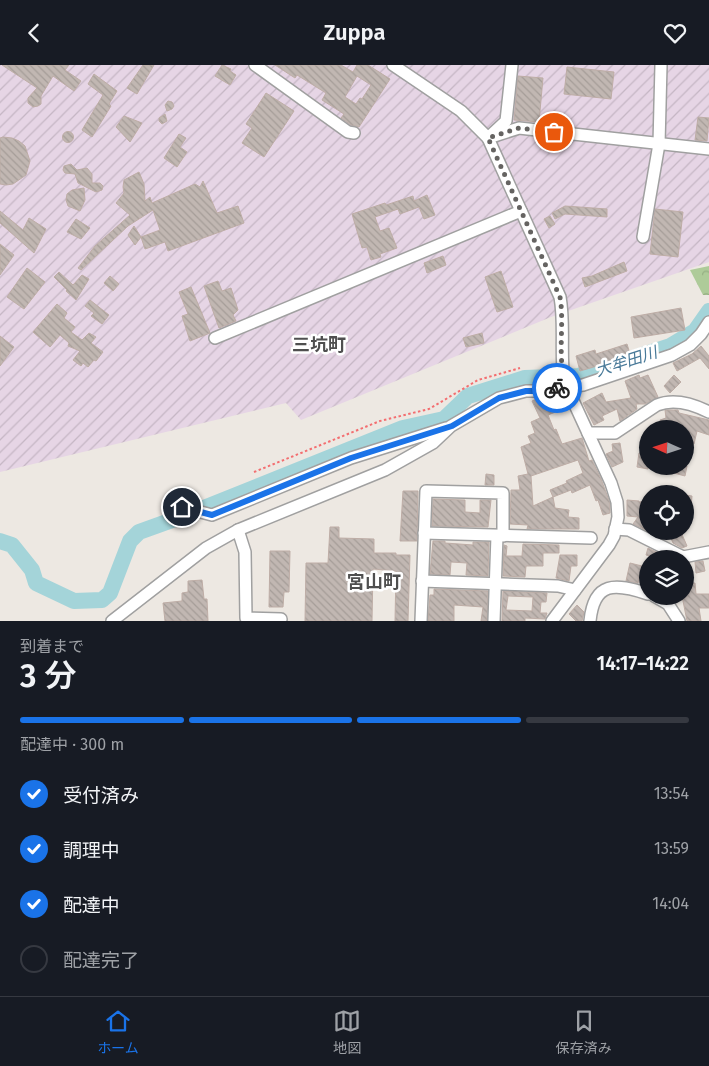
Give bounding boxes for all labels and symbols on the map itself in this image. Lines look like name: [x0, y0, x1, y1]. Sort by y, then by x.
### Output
pin: [533, 111, 575, 153]
district label: 三坑町: [292, 334, 346, 356]
water label: 大牟田川: [593, 342, 661, 380]
courier: [532, 363, 582, 413]
north arrow: [639, 420, 694, 475]
pin: [161, 486, 203, 528]
district label: 宮山町: [347, 571, 401, 593]

